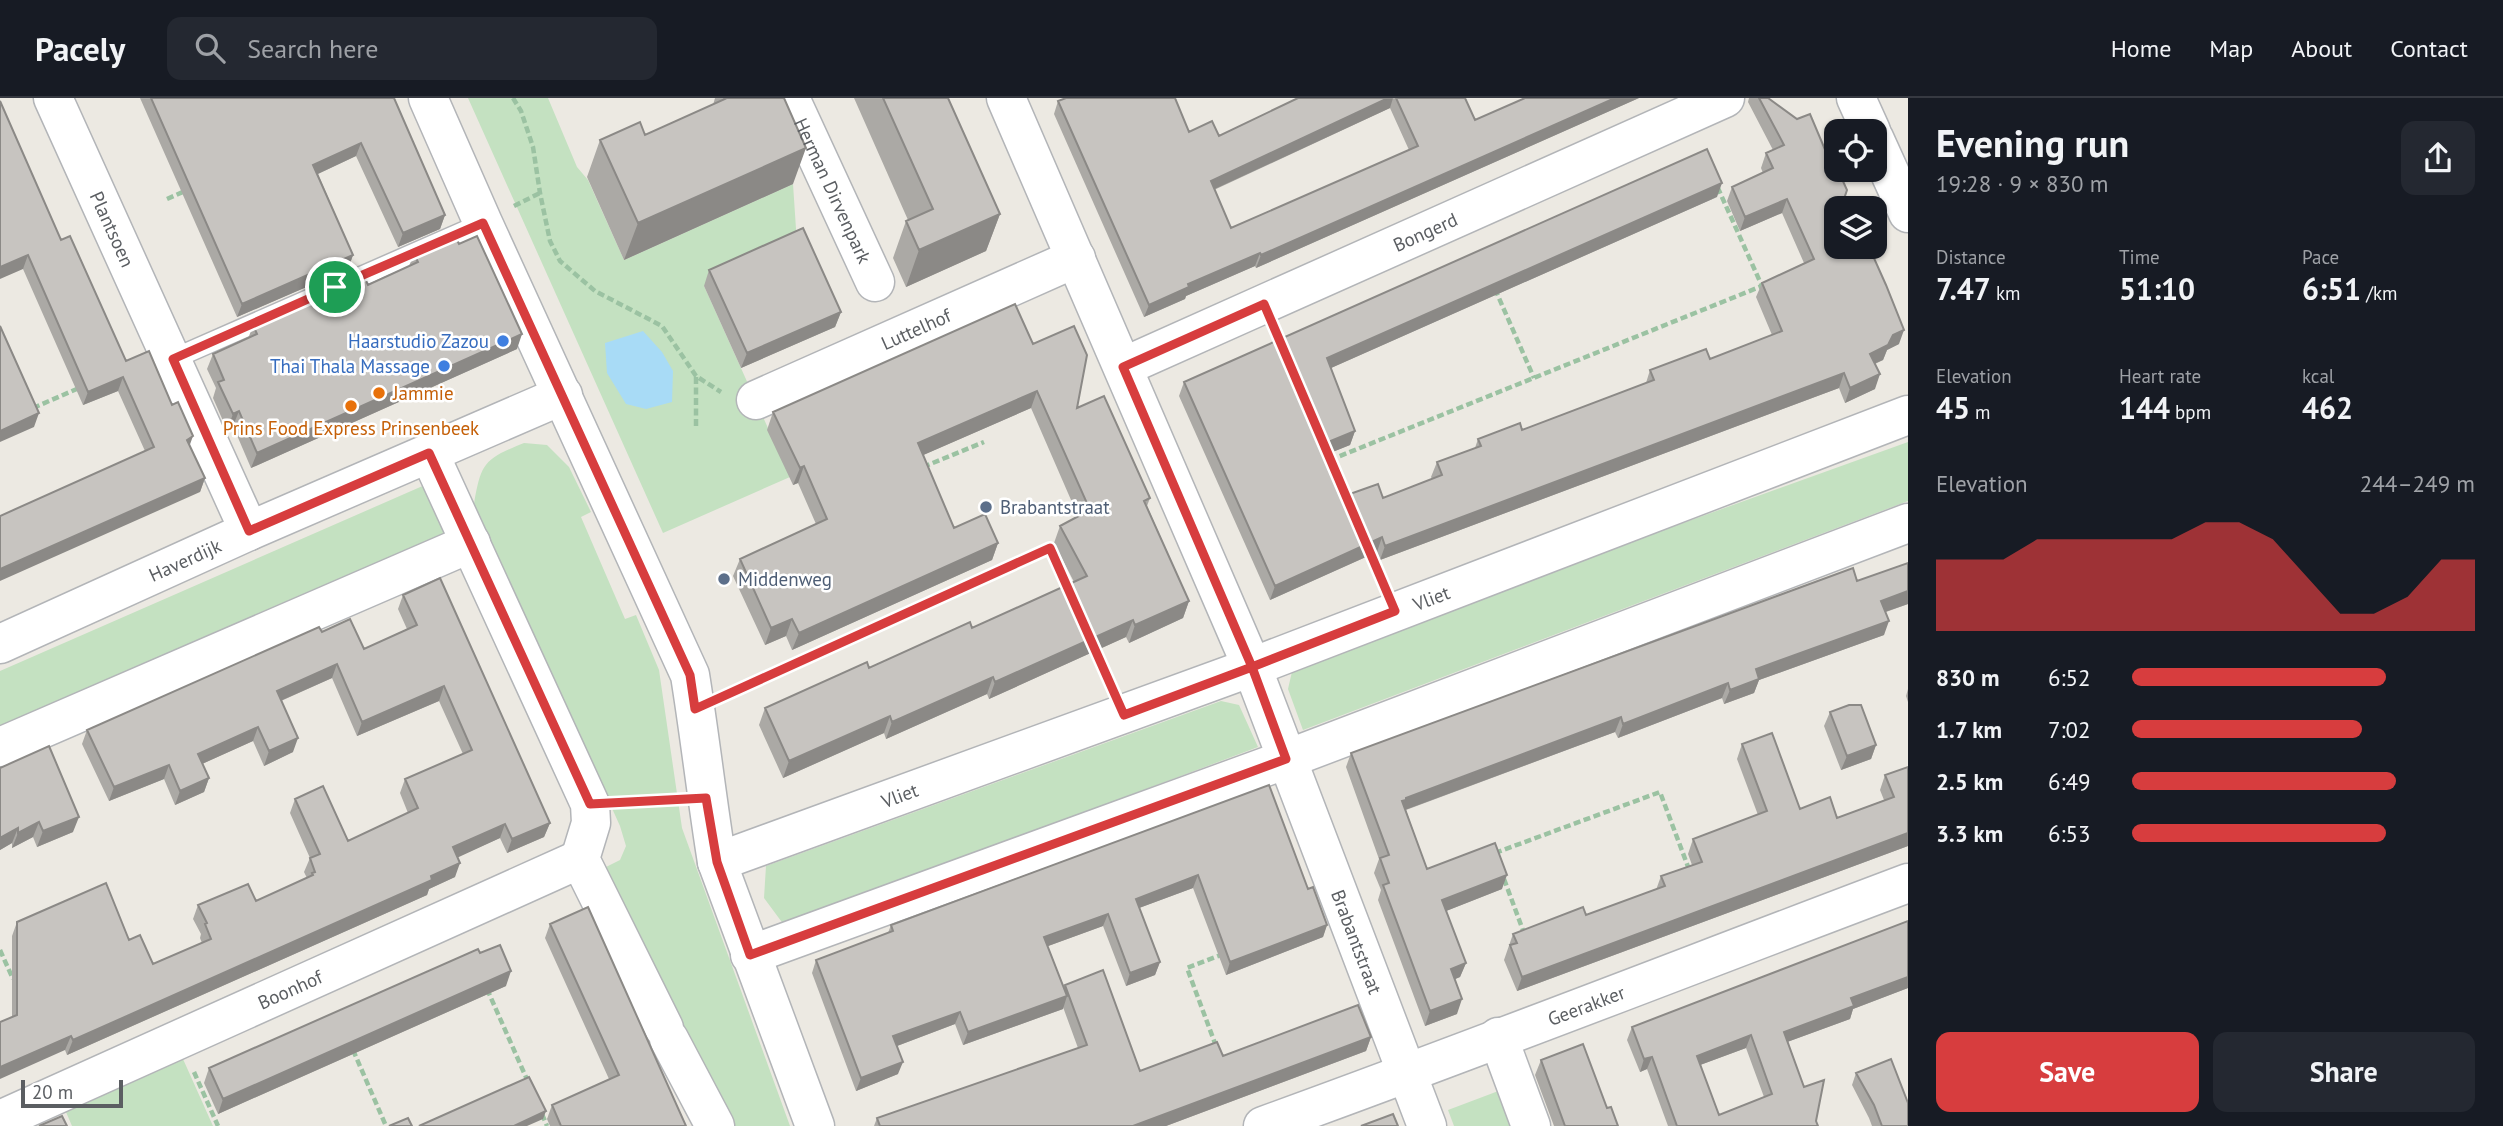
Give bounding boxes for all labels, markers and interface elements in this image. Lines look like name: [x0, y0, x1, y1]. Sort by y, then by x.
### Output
search box: [167, 17, 657, 80]
text: Pacely: [35, 27, 125, 70]
icon: search: [191, 29, 229, 67]
text: Search here: [247, 32, 378, 65]
text: Home: [2111, 33, 2171, 64]
text: Map: [2209, 33, 2253, 64]
text: About: [2291, 33, 2352, 64]
text: Contact: [2390, 33, 2468, 64]
street label: Herman Dirvenpark: [789, 114, 877, 267]
text: Evening run: [1936, 118, 2129, 167]
map controls: [1824, 119, 1887, 259]
button: locate: [1824, 119, 1887, 182]
button: share: [2401, 121, 2475, 195]
text: 19:28 · 9 × 830 m: [1936, 169, 2108, 198]
street label: Plantsoen: [85, 187, 140, 271]
button: layers: [1824, 196, 1887, 259]
street label: Bongerd: [1389, 207, 1461, 257]
text: Distance: [1936, 245, 2006, 269]
text: Time: [2119, 245, 2160, 269]
text: Pace: [2302, 245, 2339, 269]
pin: [305, 257, 365, 317]
icon: arrive: [316, 268, 354, 306]
text: 7.47: [1936, 269, 1991, 308]
text: 51:10: [2119, 269, 2195, 308]
text: 6:51: [2302, 269, 2361, 308]
text: km: [1991, 281, 2020, 305]
text: /km: [2361, 281, 2397, 305]
street label: Luttelhof: [877, 303, 956, 355]
place label: Haarstudio Zazou: [348, 329, 489, 353]
marker: Haarstudio Zazou: [495, 333, 511, 349]
place label: Thai Thala Massage: [270, 354, 430, 378]
marker: Thai Thala Massage: [436, 358, 452, 374]
text: Elevation: [1936, 364, 2012, 388]
text: Heart rate: [2119, 364, 2201, 388]
text: kcal: [2302, 364, 2334, 388]
place label: Jammie: [392, 381, 454, 405]
marker: Jammie: [371, 385, 387, 401]
text: 45: [1936, 388, 1970, 427]
text: 144: [2119, 388, 2170, 427]
text: 462: [2302, 388, 2353, 427]
marker: Prins Food Express Prinsenbeek: [343, 398, 359, 414]
text: m: [1970, 400, 1991, 424]
text: bpm: [2170, 400, 2211, 424]
place label: Prins Food Express Prinsenbeek: [223, 416, 479, 440]
text: Elevation: [1936, 469, 2028, 498]
text: 244–249 m: [2360, 469, 2475, 498]
place label: Brabantstraat: [1000, 495, 1110, 519]
marker: Brabantstraat: [978, 499, 994, 515]
street label: Haverdijk: [145, 533, 225, 587]
place label: Middenweg: [738, 567, 832, 591]
marker: Middenweg: [716, 571, 732, 587]
street label: Vliet: [1408, 580, 1454, 616]
text: 830 m: [1936, 663, 1999, 692]
text: 6:52: [2048, 663, 2091, 692]
text: 1.7 km: [1936, 715, 2002, 744]
text: 7:02: [2048, 715, 2091, 744]
text: 2.5 km: [1936, 767, 2003, 796]
text: 6:49: [2048, 767, 2091, 796]
street label: Vliet: [877, 778, 922, 813]
text: 3.3 km: [1936, 819, 2003, 848]
text: 6:53: [2048, 819, 2091, 848]
street label: Brabantstraat: [1326, 886, 1388, 998]
street label: Boonhof: [254, 964, 327, 1014]
street label: Geerakker: [1544, 980, 1629, 1031]
button: Save: [1936, 1032, 2199, 1112]
button: Share: [2213, 1032, 2475, 1112]
scale bar: [21, 1077, 122, 1109]
text: 20 m: [32, 1080, 73, 1104]

